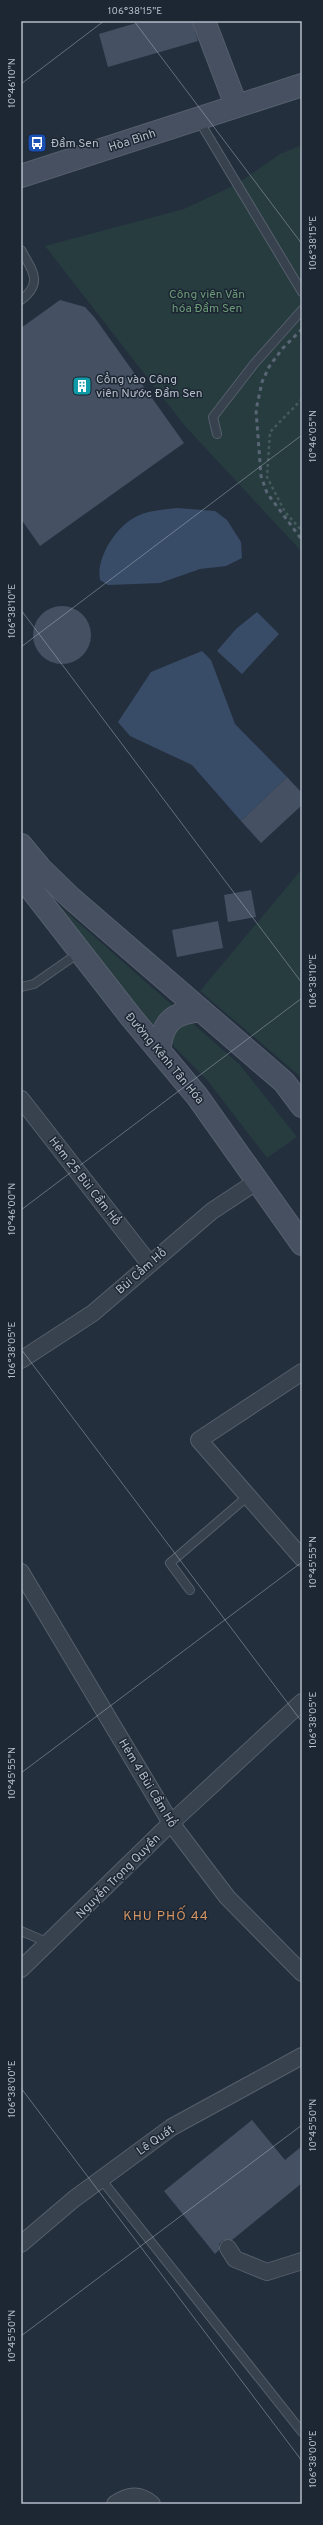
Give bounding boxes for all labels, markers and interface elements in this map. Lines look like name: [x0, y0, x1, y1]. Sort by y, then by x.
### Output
text: 106°38'15"E: [108, 5, 162, 18]
text: 10°46'10"N: [6, 58, 19, 108]
street label: Hòa Bình: [107, 126, 158, 156]
bus stop icon: Đầm Sen: [26, 132, 48, 154]
place label: Đầm Sen: [51, 136, 99, 152]
text: 106°38'15"E: [307, 216, 320, 270]
park label: Công viên Văn hóa Đầm Sen: [169, 287, 245, 317]
place label: Cổng vào Công viên Nước Đầm Sen: [96, 372, 203, 402]
building icon: Cổng vào Công viên Nước Đầm Sen: [71, 375, 93, 397]
text: 10°46'05"N: [307, 410, 320, 462]
text: 106°38'10"E: [6, 584, 19, 638]
text: 106°38'10"E: [307, 954, 320, 1008]
street label: Đường Kênh Tân Hóa: [121, 1010, 207, 1108]
street label: Hẻm 25 Bùi Cầm Hổ: [45, 1134, 124, 1229]
text: 10°46'00"N: [6, 1183, 19, 1235]
street label: Bùi Cẩm Hổ: [113, 1245, 171, 1298]
text: 106°38'05"E: [6, 1321, 19, 1379]
text: 10°45'55"N: [307, 1536, 320, 1588]
text: 106°38'05"E: [307, 1691, 320, 1749]
street label: Hẻm 4 Bùi Cầm Hổ: [114, 1736, 180, 1831]
text: 10°45'55"N: [6, 1747, 19, 1799]
street label: Nguyễn Trọng Quyền: [73, 1831, 164, 1922]
district label: KHU PHỐ 44: [123, 1905, 209, 1925]
text: 106°38'00"E: [6, 2060, 19, 2118]
text: 10°45'50"N: [307, 2099, 320, 2151]
street label: Lê Quát: [134, 2122, 178, 2160]
text: 10°45'50"N: [6, 2310, 19, 2362]
text: 106°38'00"E: [307, 2430, 320, 2488]

